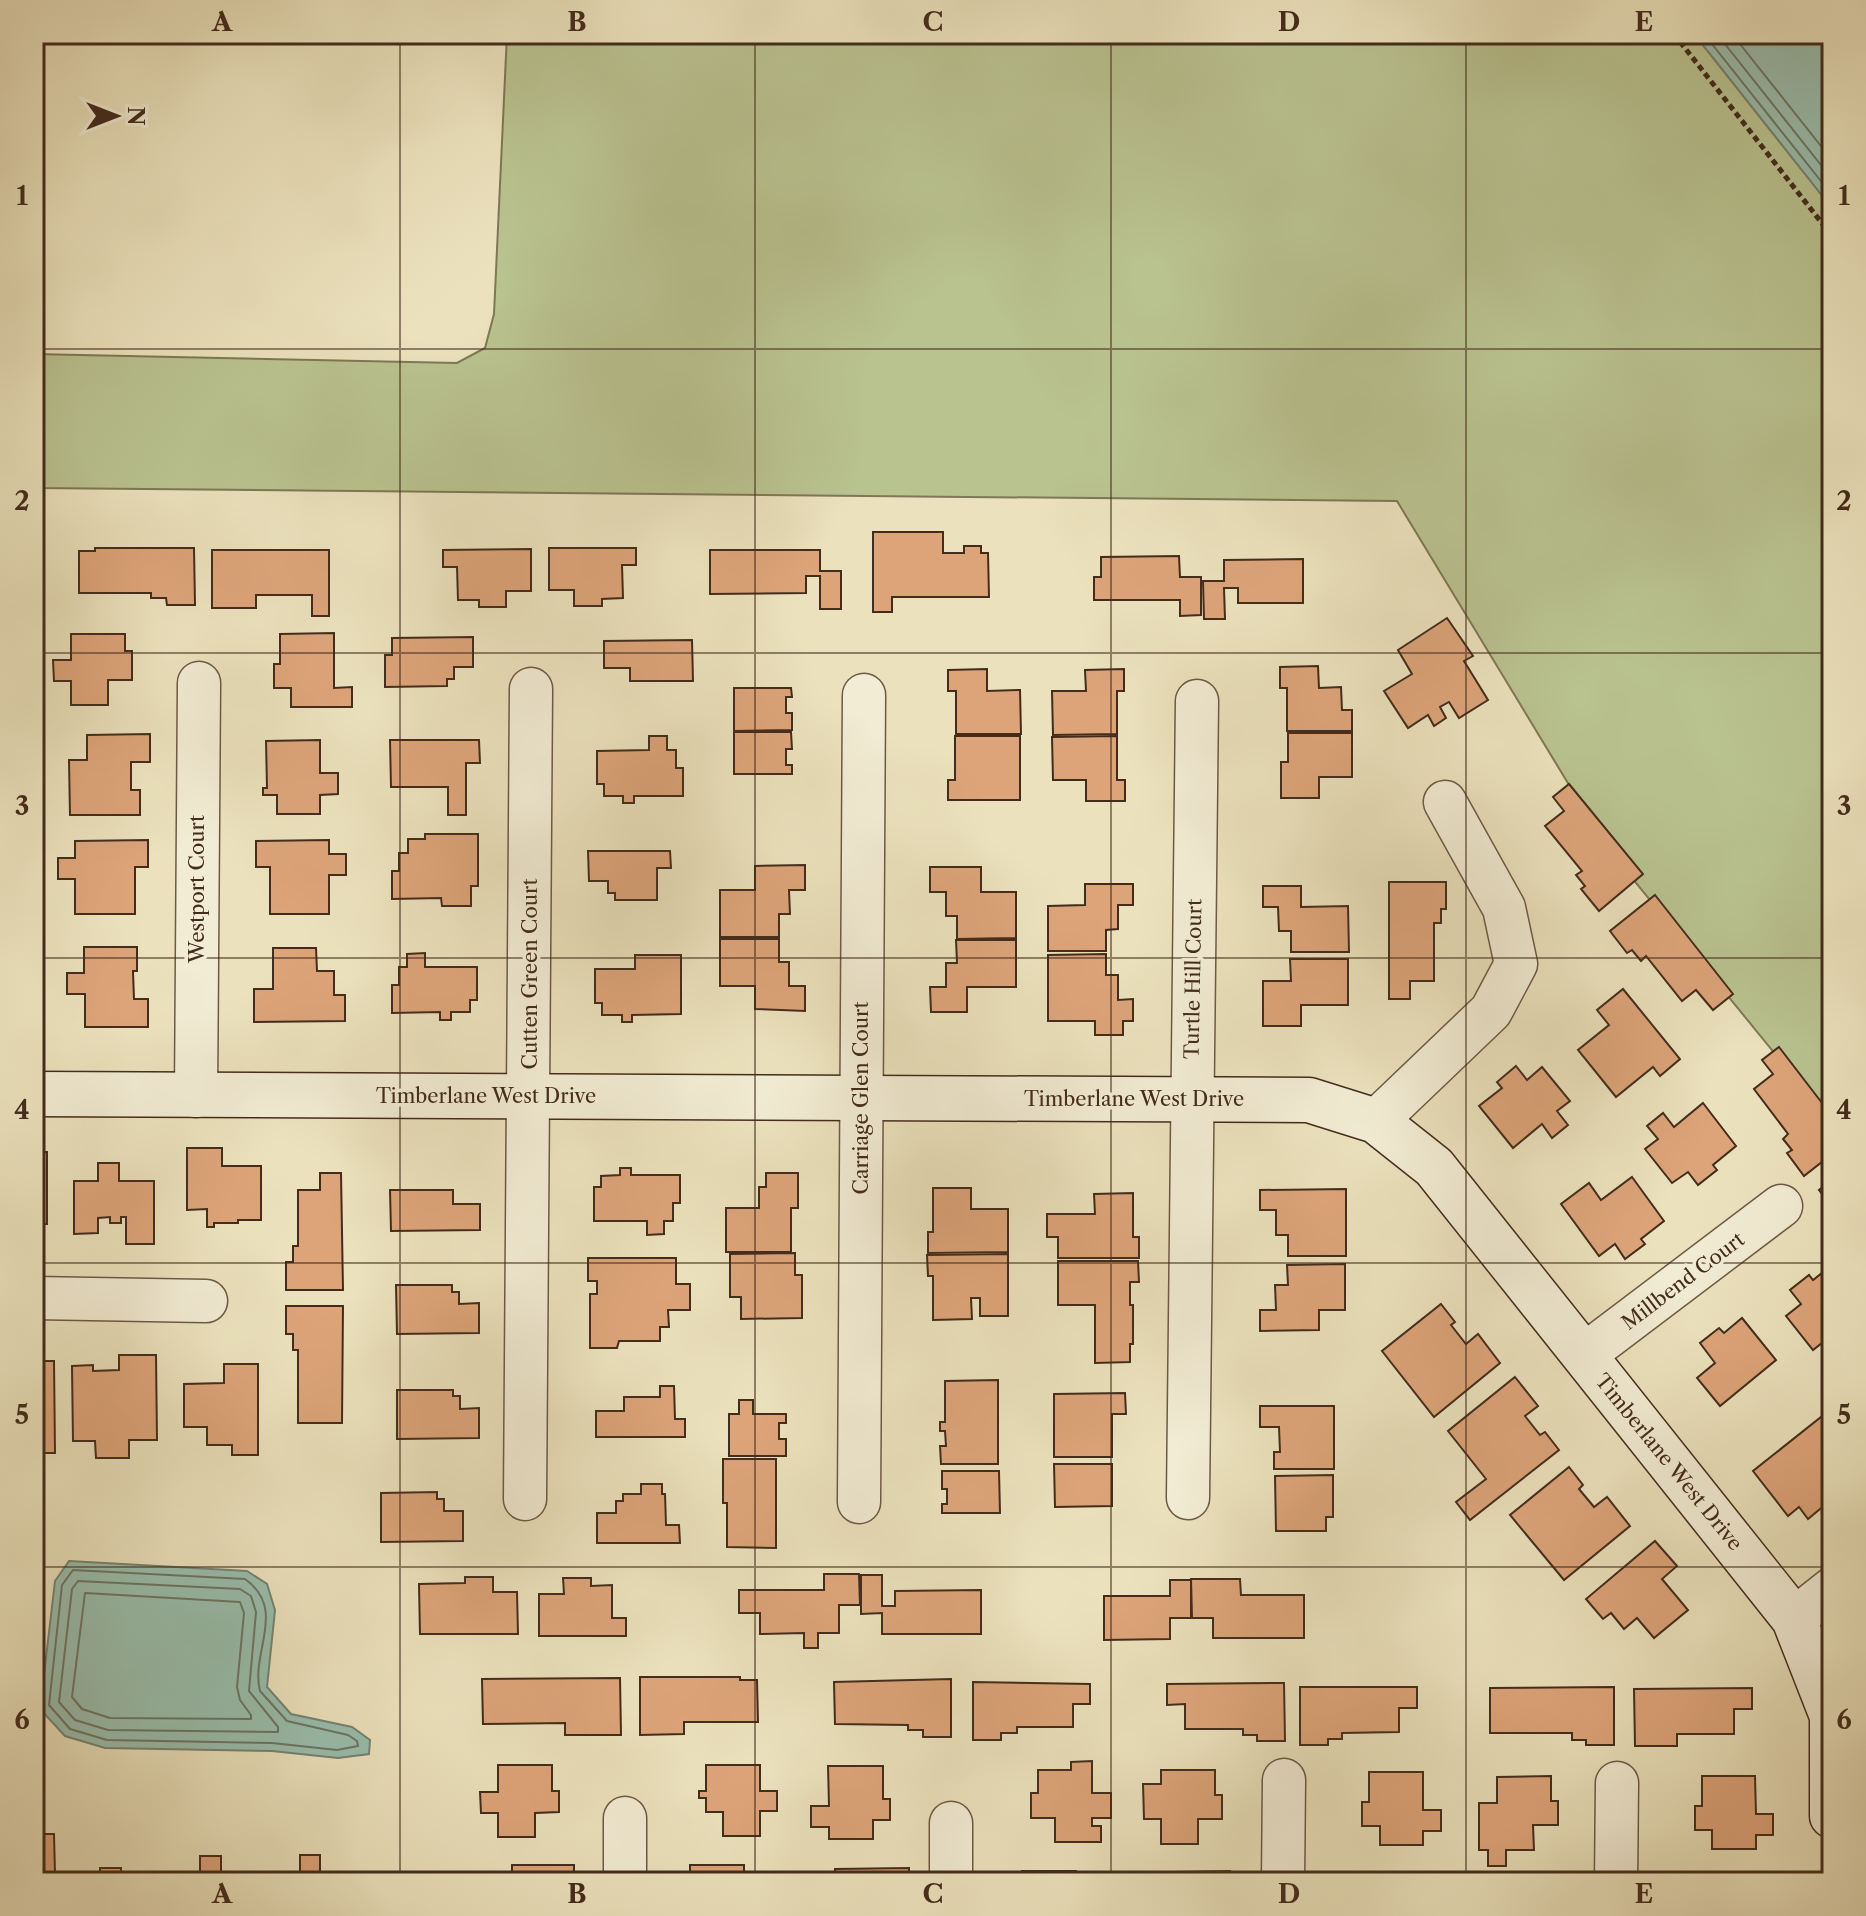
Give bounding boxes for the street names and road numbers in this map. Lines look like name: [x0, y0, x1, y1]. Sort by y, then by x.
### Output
street label: Westport Court: [185, 815, 209, 964]
street label: Cutten Green Court: [518, 879, 542, 1069]
street label: Turtle Hill Court: [1180, 899, 1206, 1059]
street label: Carriage Glen Court: [849, 1001, 873, 1195]
street label: Timberlane West Drive: [376, 1084, 596, 1108]
street label: Timberlane West Drive: [1024, 1087, 1244, 1111]
street label: Millbend Court: [1617, 1227, 1749, 1335]
street label: Timberlane West Drive: [1590, 1369, 1748, 1555]

